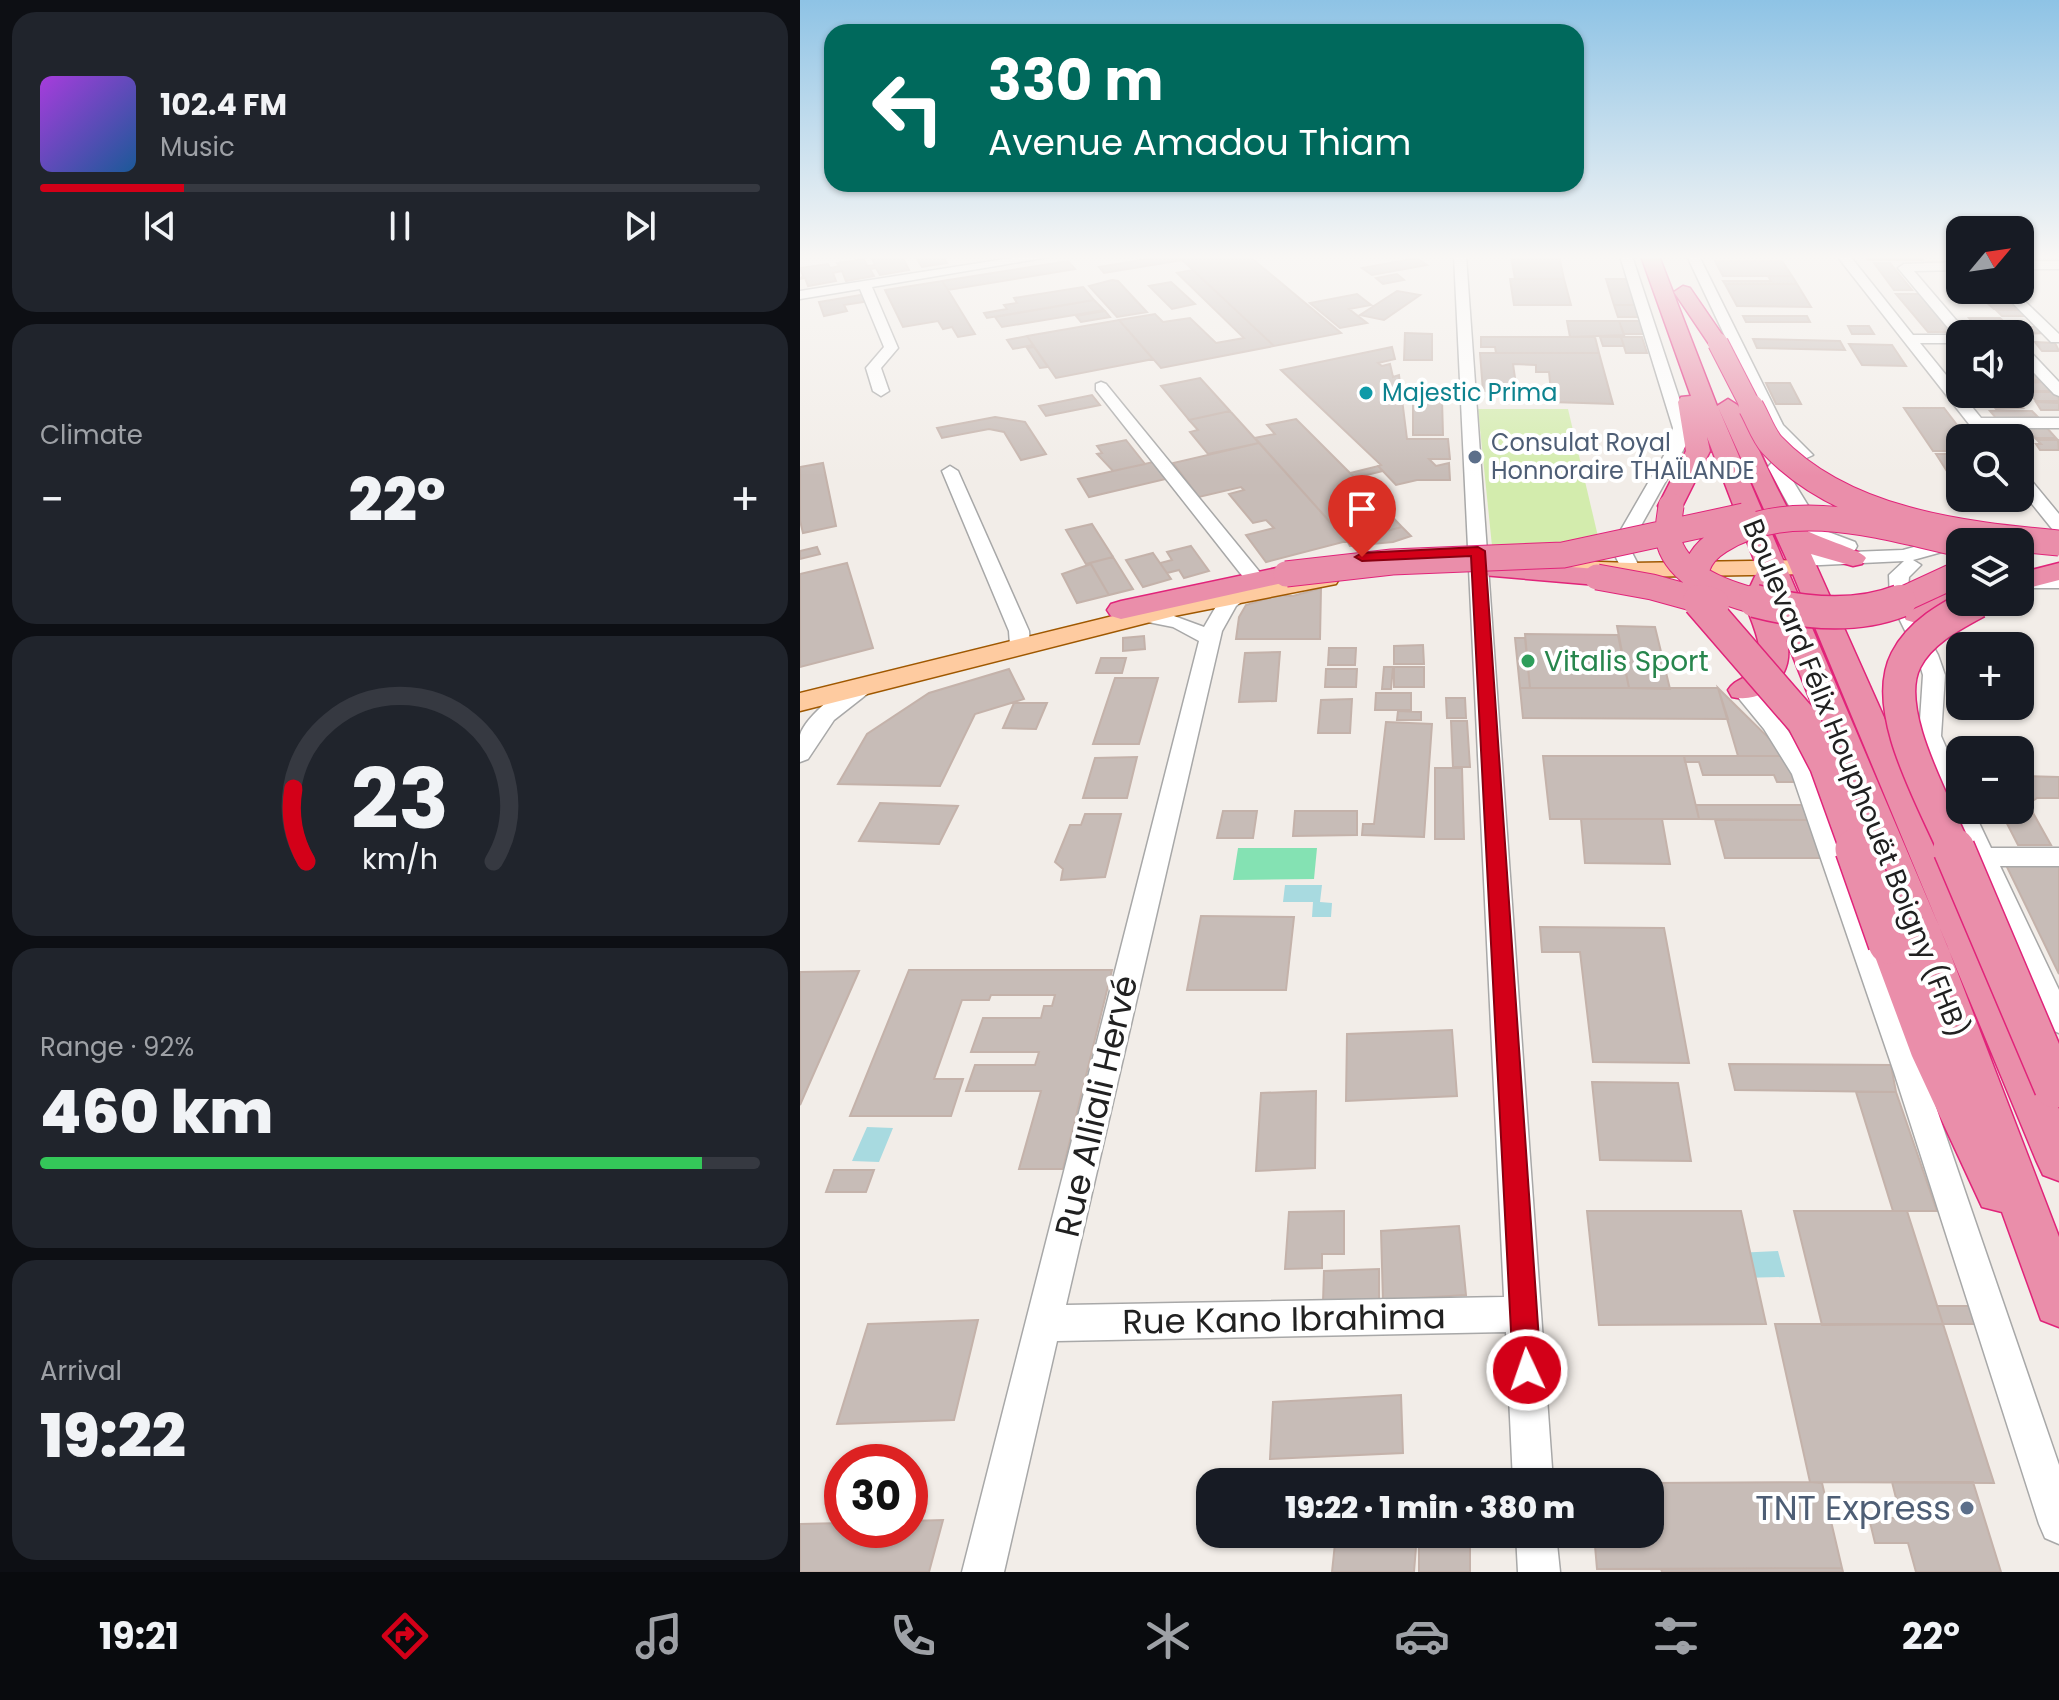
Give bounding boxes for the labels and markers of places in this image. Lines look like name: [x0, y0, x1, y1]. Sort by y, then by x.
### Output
place label: Majestic Prima: [1382, 376, 1558, 409]
marker: Majestic Prima: [1357, 384, 1375, 402]
place label: Consulat Royal Honnoraire THAÏLANDE: [1491, 426, 1755, 487]
marker: Consulat Royal Honnoraire THAÏLANDE: [1466, 448, 1484, 466]
pin: [1328, 475, 1396, 557]
place label: Vitalis Sport: [1544, 642, 1709, 681]
marker: Vitalis Sport: [1519, 652, 1537, 670]
place label: TNT Express: [1755, 1484, 1951, 1532]
marker: TNT Express: [1958, 1499, 1976, 1517]

